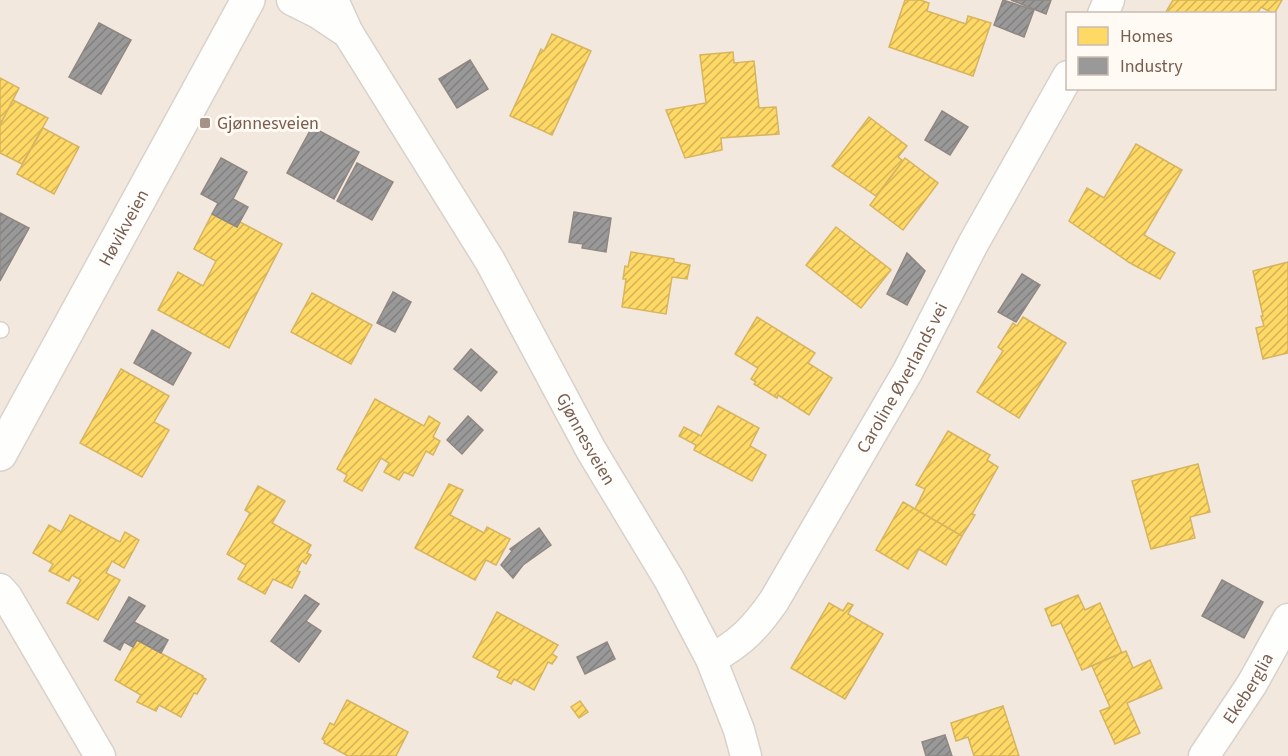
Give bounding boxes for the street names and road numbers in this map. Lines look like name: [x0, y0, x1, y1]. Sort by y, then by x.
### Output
street label: Høvikveien: [93, 185, 155, 271]
street label: Caroline Øverlands vei: [851, 298, 954, 458]
street label: Gjønnesveien: [550, 389, 621, 490]
street label: Ekeberglia: [1217, 648, 1280, 729]

